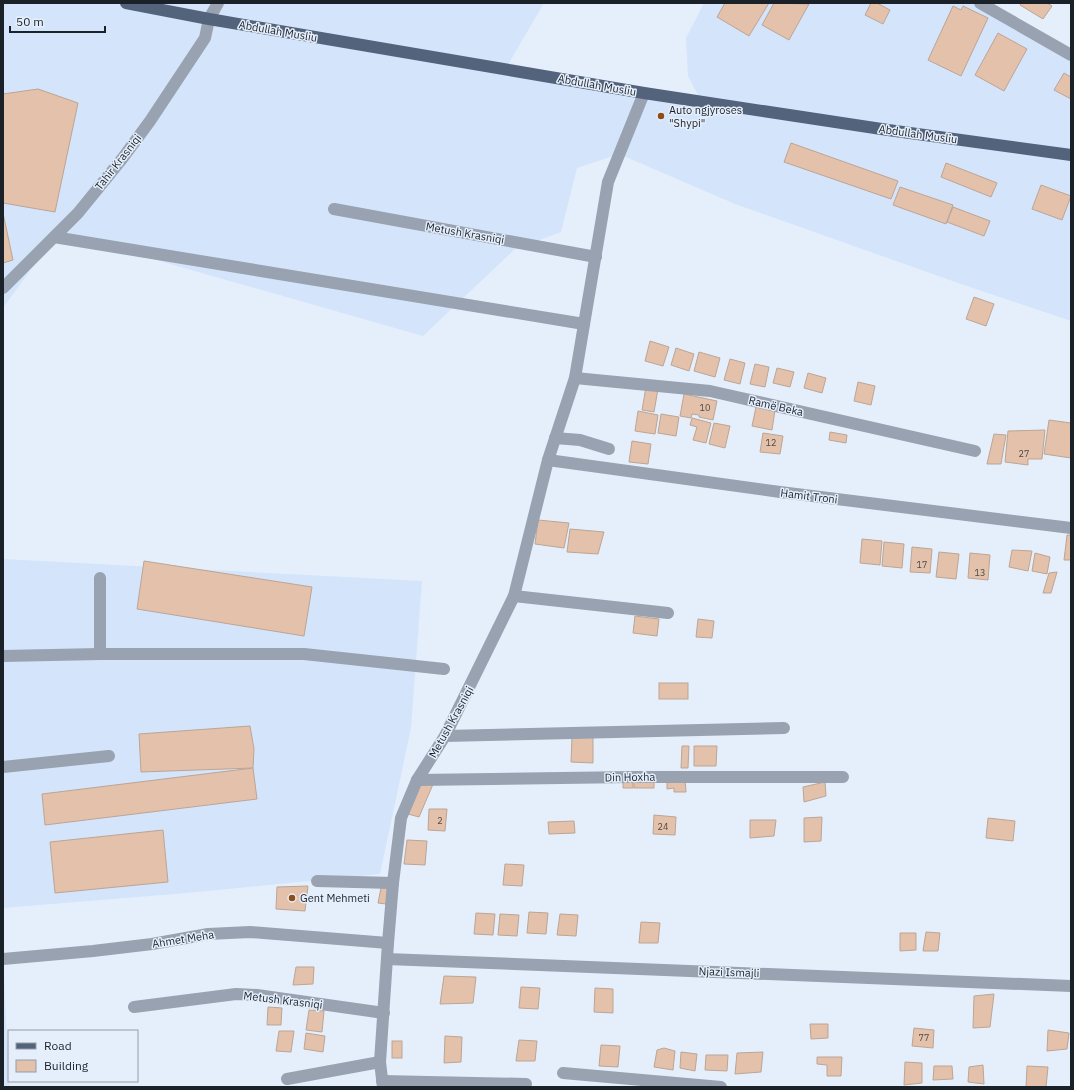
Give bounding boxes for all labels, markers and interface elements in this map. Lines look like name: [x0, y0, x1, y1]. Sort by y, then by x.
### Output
scale bar: [10, 8, 105, 34]
text: 50 m: [16, 14, 44, 29]
street label: Abdullah Musliu: [238, 17, 318, 45]
street label: Abdullah Musliu: [557, 71, 637, 99]
place label: Auto ngjyroses "Shypi": [669, 103, 742, 130]
marker: Auto ngjyroses "Shypi": [656, 111, 666, 121]
street label: Abdullah Musliu: [878, 122, 958, 146]
street label: Tahir Krasniqi: [92, 131, 144, 193]
street label: Metush Krasniqi: [425, 219, 505, 247]
street label: Ramë Beka: [747, 393, 805, 419]
house number: 10: [700, 402, 710, 413]
house number: 12: [766, 437, 776, 448]
house number: 27: [1019, 448, 1029, 459]
street label: Hamit Troni: [780, 486, 838, 506]
house number: 17: [917, 559, 927, 570]
house number: 13: [975, 567, 985, 578]
street label: Metush Krasniqi: [426, 684, 476, 760]
street label: Din Hoxha: [605, 770, 655, 784]
house number: 2: [437, 815, 443, 826]
house number: 24: [658, 821, 668, 832]
place label: Gent Mehmeti: [300, 891, 370, 905]
marker: Gent Mehmeti: [287, 893, 297, 903]
street label: Ahmet Meha: [151, 927, 215, 951]
street label: Njazi Ismajli: [698, 964, 760, 980]
street label: Metush Krasniqi: [243, 988, 323, 1012]
legend: [8, 1030, 138, 1082]
house number: 77: [919, 1032, 929, 1043]
text: Road: [44, 1038, 72, 1053]
text: Building: [44, 1058, 89, 1073]

